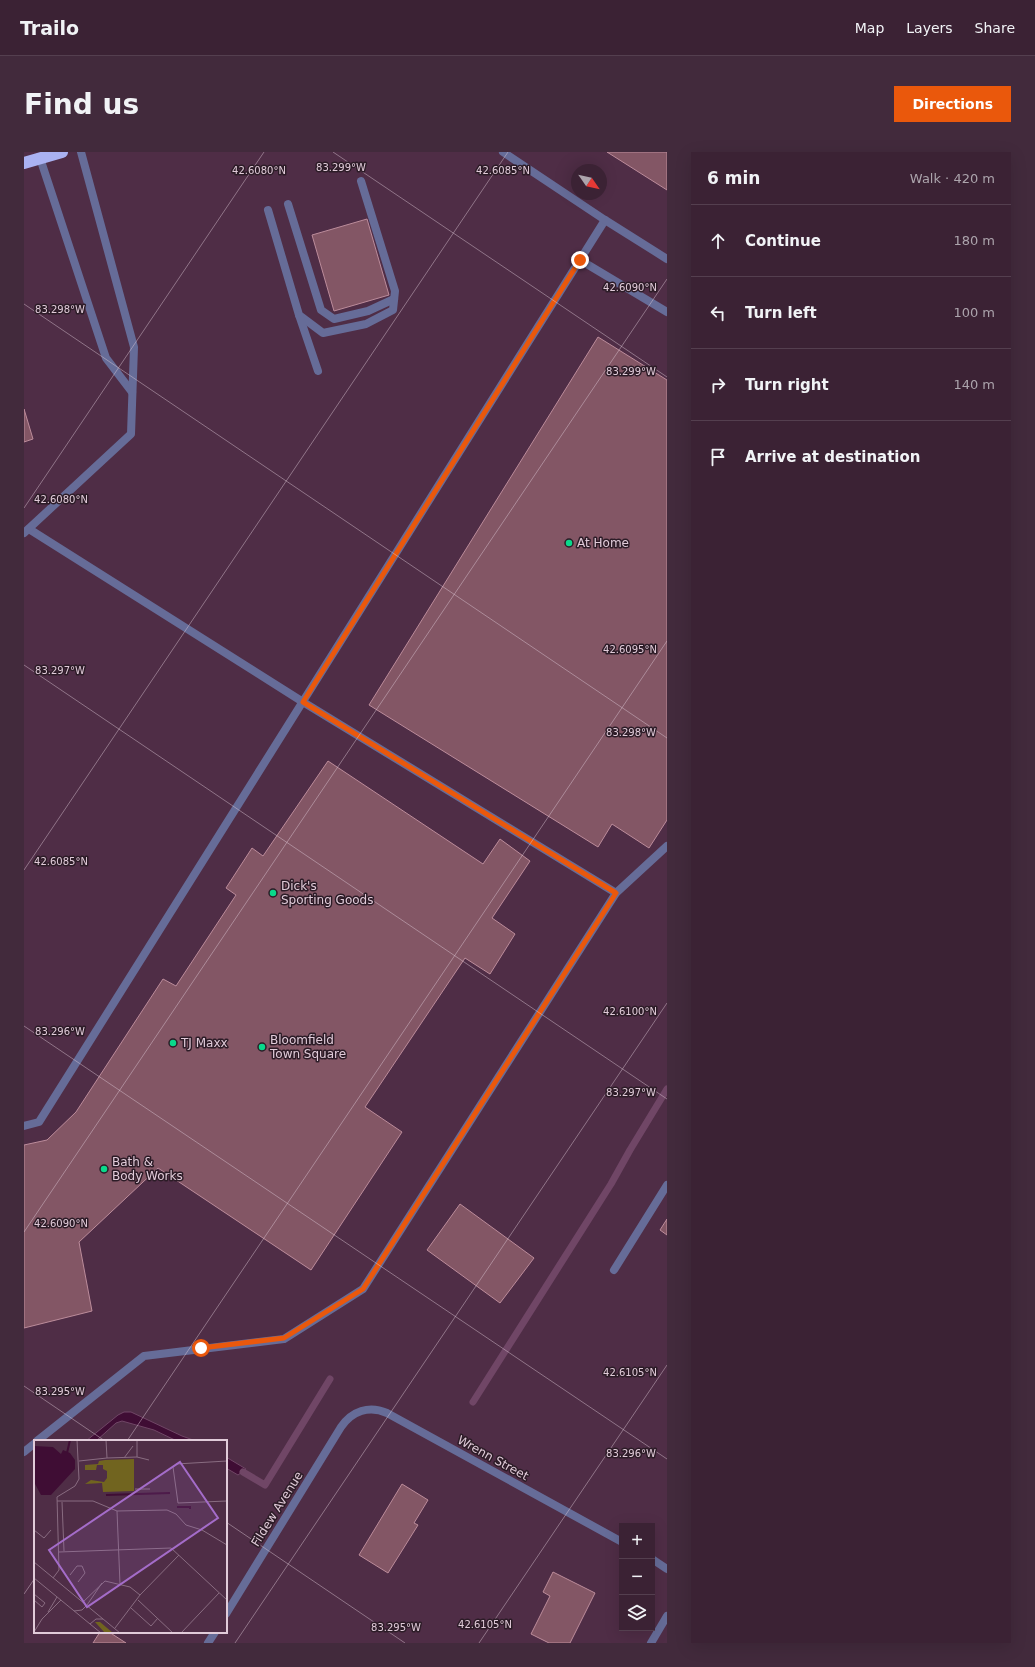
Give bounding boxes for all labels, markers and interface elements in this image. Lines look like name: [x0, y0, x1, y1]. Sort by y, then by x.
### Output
text: Trailo: [20, 17, 79, 39]
text: Map: [855, 20, 884, 36]
text: Layers: [906, 20, 953, 36]
text: Share: [975, 20, 1015, 36]
button: Directions: [894, 86, 1011, 122]
text: Find us: [24, 88, 139, 121]
text: 83.299°W: [316, 162, 366, 173]
north arrow: [571, 164, 607, 200]
text: 42.6080°N: [232, 165, 286, 176]
text: 42.6085°N: [476, 165, 530, 176]
text: 6 min: [707, 168, 760, 188]
text: Walk · 420 m: [910, 171, 995, 186]
icon: ahead: [707, 230, 729, 252]
text: Continue: [745, 232, 821, 250]
text: 180 m: [953, 233, 995, 248]
route end: [571, 251, 589, 269]
text: 42.6090°N: [603, 282, 657, 293]
icon: left: [707, 302, 729, 324]
text: 83.298°W: [35, 304, 85, 315]
text: Turn left: [745, 304, 817, 322]
text: 100 m: [953, 305, 995, 320]
text: 83.299°W: [606, 366, 656, 377]
icon: right: [707, 374, 729, 396]
text: Turn right: [745, 376, 829, 394]
text: 140 m: [953, 377, 995, 392]
icon: arrive: [707, 446, 729, 468]
text: Arrive at destination: [745, 448, 920, 466]
text: 42.6080°N: [34, 494, 88, 505]
place label: At Home: [577, 536, 629, 550]
marker: At Home: [564, 538, 574, 548]
text: 42.6095°N: [603, 644, 657, 655]
text: 83.297°W: [35, 665, 85, 676]
text: 83.298°W: [606, 727, 656, 738]
text: 42.6085°N: [34, 856, 88, 867]
place label: Dick's Sporting Goods: [281, 879, 373, 907]
marker: Dick's Sporting Goods: [268, 888, 278, 898]
text: 42.6100°N: [603, 1006, 657, 1017]
text: 83.296°W: [35, 1026, 85, 1037]
place label: Bloomfield Town Square: [269, 1033, 346, 1061]
place label: TJ Maxx: [180, 1036, 228, 1050]
marker: TJ Maxx: [168, 1038, 178, 1048]
marker: Bloomfield Town Square: [257, 1042, 267, 1052]
text: 83.297°W: [606, 1087, 656, 1098]
place label: Bath & Body Works: [112, 1155, 183, 1183]
marker: Bath & Body Works: [99, 1164, 109, 1174]
text: 42.6090°N: [34, 1218, 88, 1229]
route start: [192, 1339, 210, 1357]
text: 42.6105°N: [603, 1367, 657, 1378]
text: 83.295°W: [35, 1386, 85, 1397]
street label: Wrenn Street: [455, 1433, 531, 1483]
inset map: [34, 1440, 227, 1633]
text: 83.296°W: [606, 1448, 656, 1459]
street label: Fildew Avenue: [248, 1469, 306, 1549]
map controls: [619, 1523, 655, 1631]
button: +: [619, 1523, 655, 1559]
button: −: [619, 1559, 655, 1595]
button: layers: [619, 1595, 655, 1631]
text: 42.6105°N: [458, 1619, 512, 1630]
text: 83.295°W: [371, 1622, 421, 1633]

